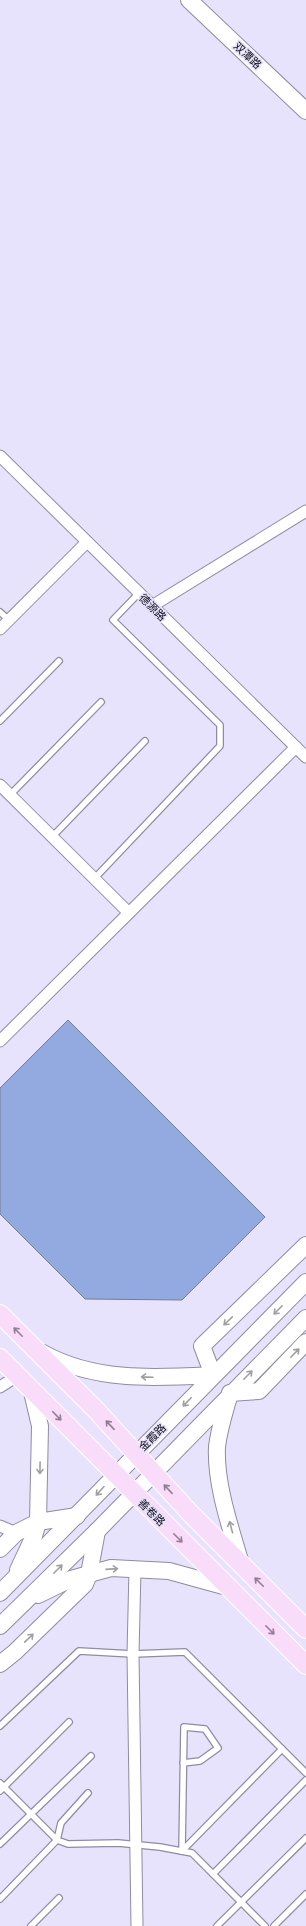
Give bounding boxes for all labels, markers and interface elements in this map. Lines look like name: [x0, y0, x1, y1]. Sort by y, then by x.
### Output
street label: 双潭路: [231, 38, 265, 72]
street label: 德源路: [136, 590, 170, 624]
one-way arrow: [273, 1305, 283, 1315]
one-way arrow: [223, 1316, 233, 1325]
one-way arrow: [14, 1327, 23, 1337]
one-way arrow: [290, 1348, 300, 1358]
one-way arrow: [243, 1370, 253, 1380]
one-way arrow: [141, 1374, 154, 1381]
one-way arrow: [182, 1397, 192, 1407]
one-way arrow: [52, 1411, 62, 1421]
one-way arrow: [106, 1420, 115, 1430]
street label: 金霞路: [135, 1420, 169, 1454]
one-way arrow: [36, 1461, 44, 1474]
one-way arrow: [163, 1484, 172, 1494]
one-way arrow: [95, 1486, 105, 1496]
street label: 善卷路: [135, 1495, 169, 1529]
one-way arrow: [227, 1521, 234, 1534]
one-way arrow: [173, 1533, 183, 1543]
one-way arrow: [53, 1564, 63, 1574]
one-way arrow: [105, 1565, 118, 1572]
one-way arrow: [254, 1577, 263, 1587]
one-way arrow: [265, 1625, 275, 1635]
one-way arrow: [24, 1633, 34, 1643]

